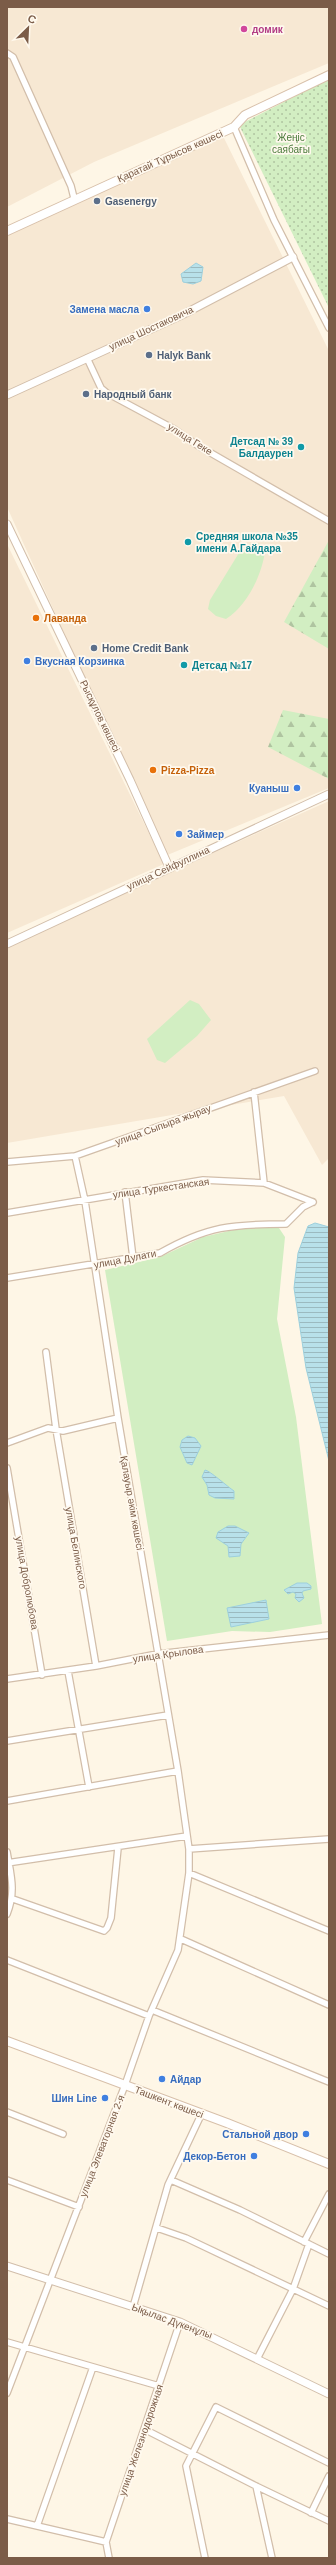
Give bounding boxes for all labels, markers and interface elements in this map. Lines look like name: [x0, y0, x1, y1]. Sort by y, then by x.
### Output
north arrow: [8, 8, 48, 48]
text: С: [26, 12, 38, 26]
marker: домик: [239, 24, 249, 34]
place label: домик: [252, 24, 284, 35]
street label: Қаратай Тұрысов көшесі: [116, 128, 224, 184]
park label: Жеңіс саябағы: [272, 132, 310, 155]
marker: Gasenergy: [92, 196, 102, 206]
place label: Gasenergy: [105, 196, 157, 207]
street label: улица Шостаковича: [107, 303, 195, 352]
place label: Замена масла: [70, 304, 139, 315]
marker: Замена масла: [142, 304, 152, 314]
marker: Halyk Bank: [144, 350, 154, 360]
place label: Halyk Bank: [157, 350, 211, 361]
marker: Народный банк: [81, 389, 91, 399]
place label: Народный банк: [94, 389, 173, 400]
street label: улица Геке: [166, 421, 215, 457]
place label: Детсад № 39 Балдаурен: [230, 436, 293, 459]
marker: Детсад № 39 Балдаурен: [296, 442, 306, 452]
place label: Средняя школа №35 имени А.Гайдара: [196, 531, 298, 554]
marker: Средняя школа №35 имени А.Гайдара: [183, 537, 193, 547]
marker: Лаванда: [31, 613, 41, 623]
place label: Лаванда: [44, 613, 87, 624]
marker: Home Credit Bank: [89, 643, 99, 653]
place label: Home Credit Bank: [102, 643, 189, 654]
marker: Вкусная Корзинка: [22, 656, 32, 666]
place label: Вкусная Корзинка: [35, 656, 125, 667]
marker: Детсад №17: [179, 660, 189, 670]
place label: Детсад №17: [192, 660, 253, 671]
street label: Рысқұлов көшесі: [78, 678, 122, 754]
marker: Pizza-Pizza: [148, 765, 158, 775]
place label: Pizza-Pizza: [161, 765, 215, 776]
place label: Куаныш: [249, 783, 289, 794]
marker: Куаныш: [292, 783, 302, 793]
marker: Займер: [174, 829, 184, 839]
place label: Займер: [187, 829, 224, 840]
street label: улица Сейфуллина: [125, 844, 211, 892]
street label: улица Сыпыра жырау: [114, 1103, 212, 1147]
street label: улица Туркестанская: [112, 1176, 210, 1200]
street label: улица Дулати: [93, 1248, 157, 1270]
street label: Қалауыр әкім көшесі: [118, 1455, 146, 1551]
street label: улица Белинского: [63, 1506, 89, 1590]
street label: улица Добролюбова: [13, 1535, 41, 1631]
street label: улица Крылова: [132, 1644, 204, 1664]
marker: Айдар: [157, 2074, 167, 2084]
place label: Айдар: [170, 2074, 201, 2085]
street label: Ташкент көшесі: [133, 2084, 205, 2120]
place label: Шин Line: [51, 2093, 97, 2104]
street label: улица Элеваторная 2-я: [77, 2093, 127, 2199]
marker: Шин Line: [100, 2093, 110, 2103]
place label: Стальной двор: [222, 2129, 298, 2140]
marker: Стальной двор: [301, 2129, 311, 2139]
place label: Декор-Бетон: [183, 2151, 246, 2162]
marker: Декор-Бетон: [249, 2151, 259, 2161]
street label: Ықылас Дүкенұлы: [130, 2301, 214, 2341]
street label: улица Железнодорожная: [117, 2383, 165, 2497]

